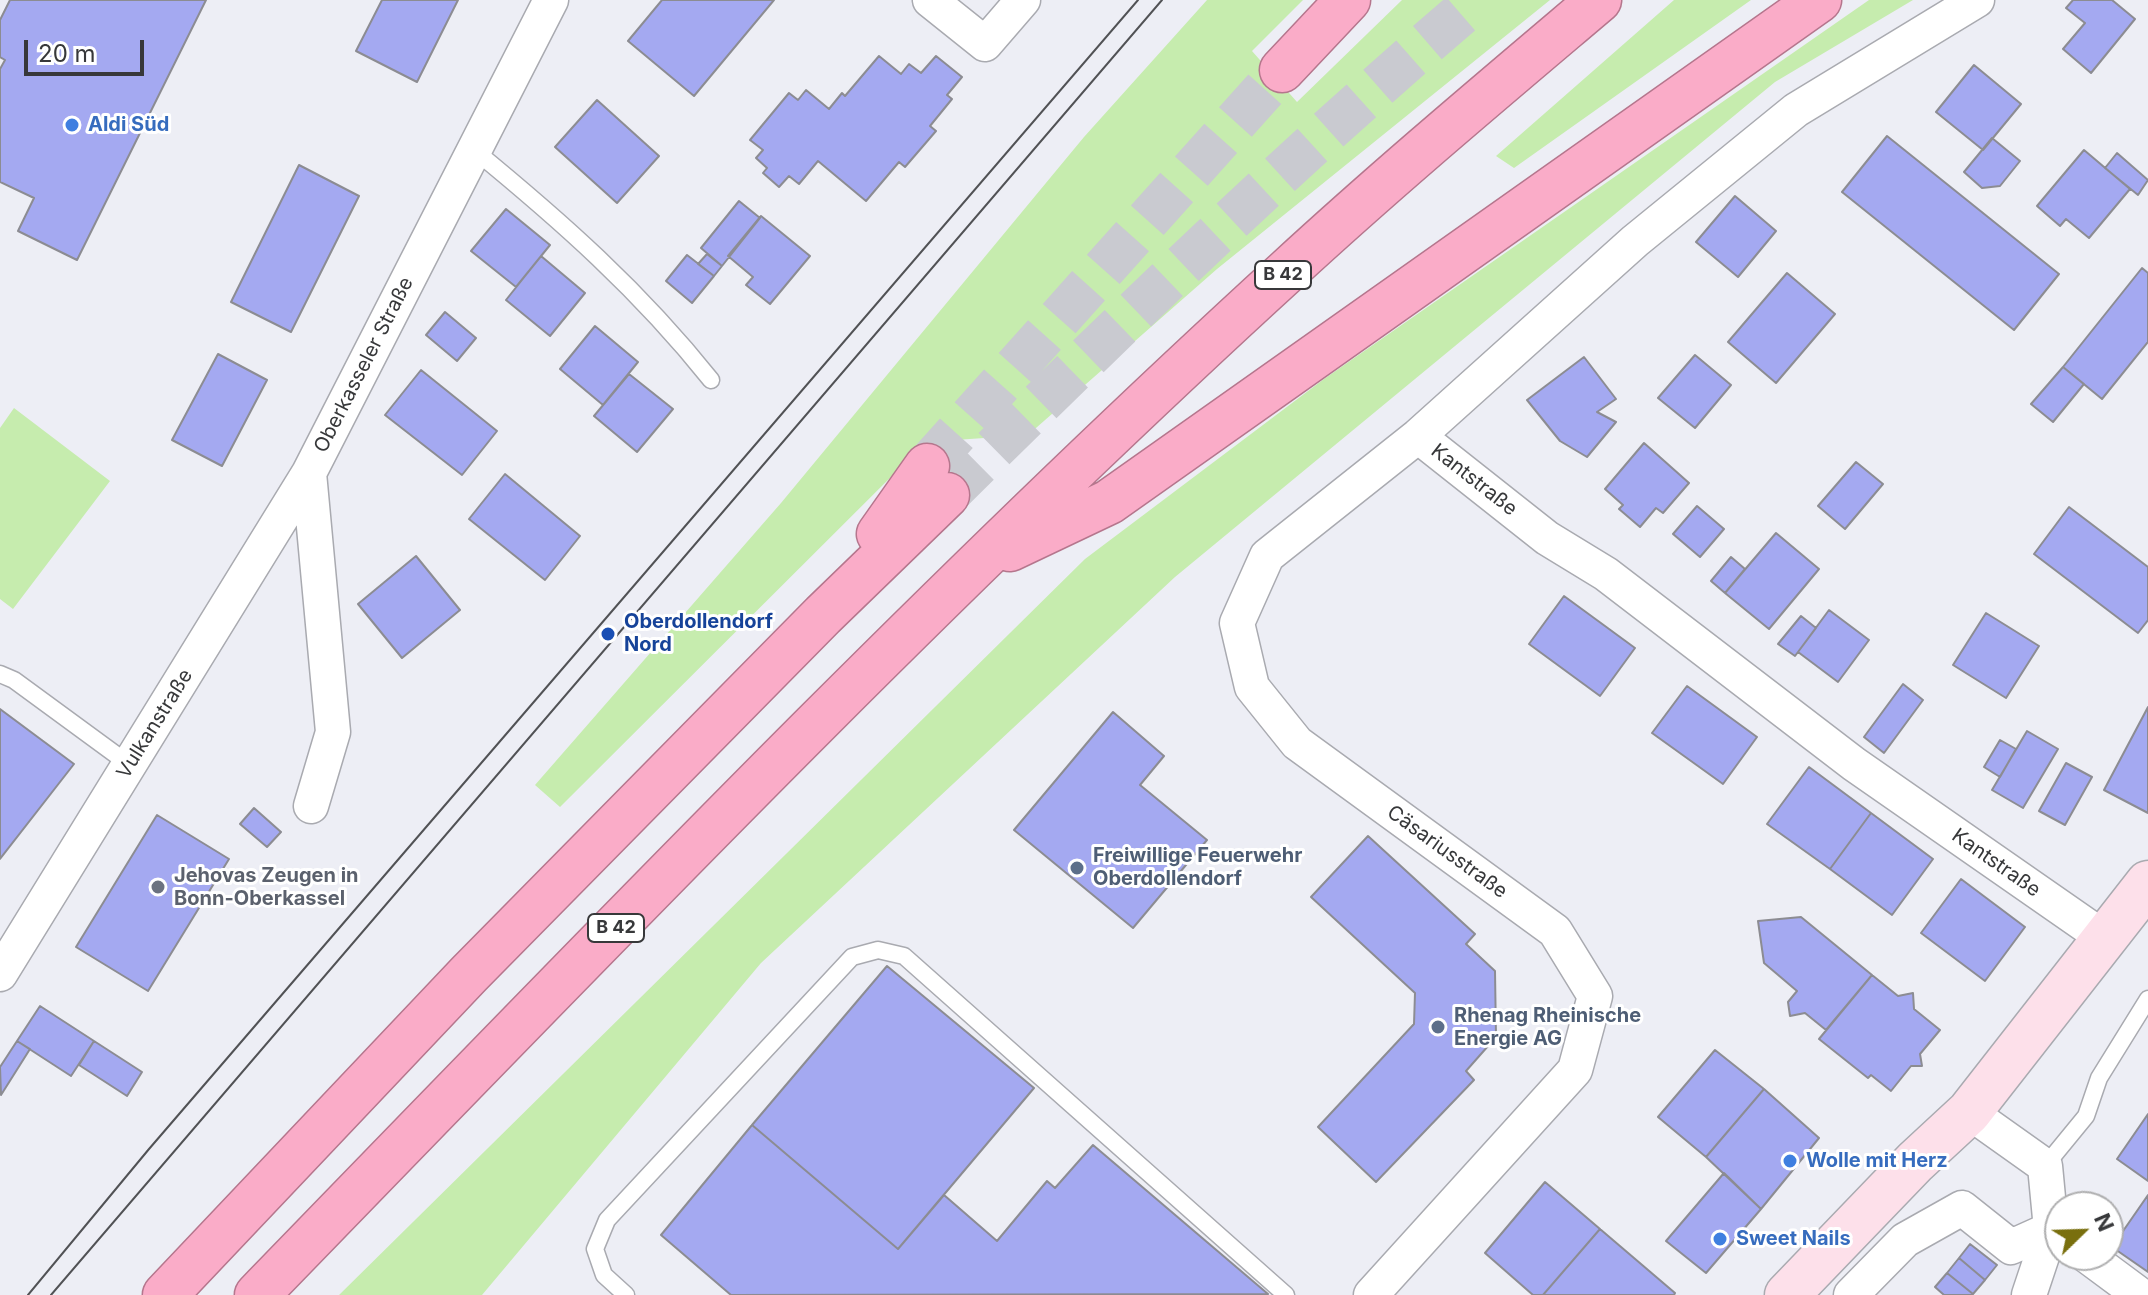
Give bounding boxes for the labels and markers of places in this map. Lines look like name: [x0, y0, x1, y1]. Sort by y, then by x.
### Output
place label: Aldi Süd: [88, 113, 169, 137]
marker: Aldi Süd: [63, 116, 81, 134]
place label: Oberdollendorf Nord: [624, 610, 773, 657]
marker: Oberdollendorf Nord: [599, 625, 617, 643]
place label: Freiwillige Feuerwehr Oberdollendorf: [1093, 844, 1302, 891]
marker: Freiwillige Feuerwehr Oberdollendorf: [1068, 859, 1086, 877]
place label: Jehovas Zeugen in Bonn-Oberkassel: [174, 864, 359, 911]
marker: Jehovas Zeugen in Bonn-Oberkassel: [149, 878, 167, 896]
place label: Rhenag Rheinische Energie AG: [1454, 1004, 1641, 1051]
marker: Rhenag Rheinische Energie AG: [1429, 1018, 1447, 1036]
place label: Wolle mit Herz: [1806, 1149, 1948, 1173]
marker: Wolle mit Herz: [1781, 1152, 1799, 1170]
place label: Sweet Nails: [1736, 1227, 1851, 1251]
marker: Sweet Nails: [1711, 1230, 1729, 1248]

